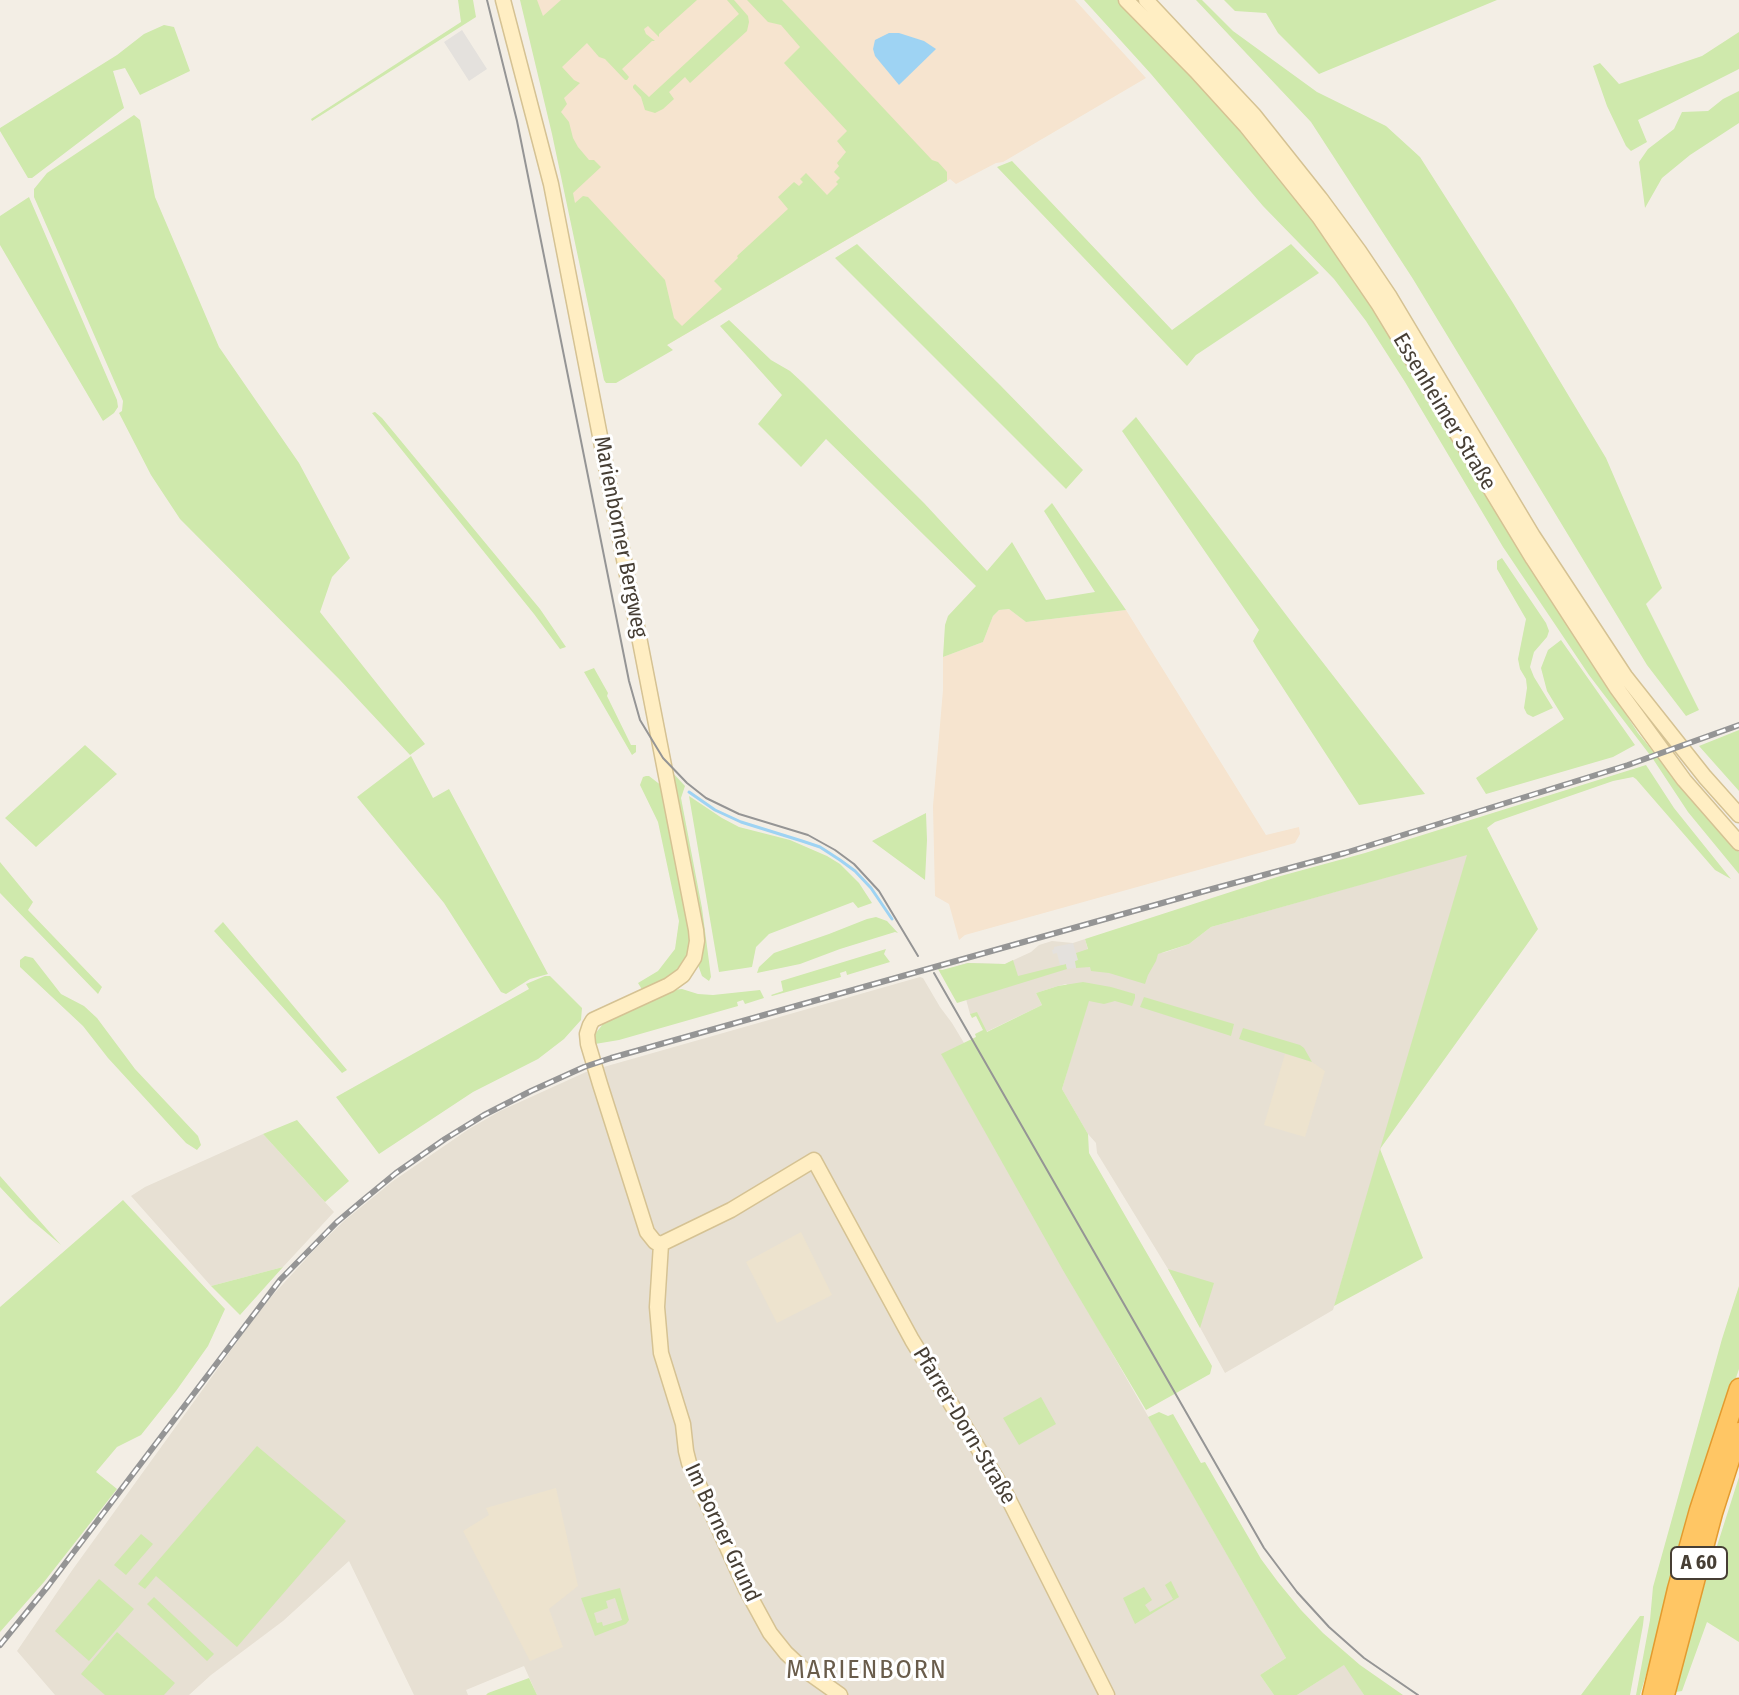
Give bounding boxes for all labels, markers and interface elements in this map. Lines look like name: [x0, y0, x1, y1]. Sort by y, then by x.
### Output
street label: Essenheimer Straße: [1387, 329, 1501, 495]
street label: Marienborner Bergweg: [588, 434, 652, 640]
street label: Pfarrer-Dorn-Straße: [907, 1343, 1021, 1509]
street label: Im Borner Grund: [678, 1460, 766, 1606]
road number: A 60: [1671, 1547, 1727, 1579]
district label: MARIENBORN: [786, 1655, 948, 1687]

